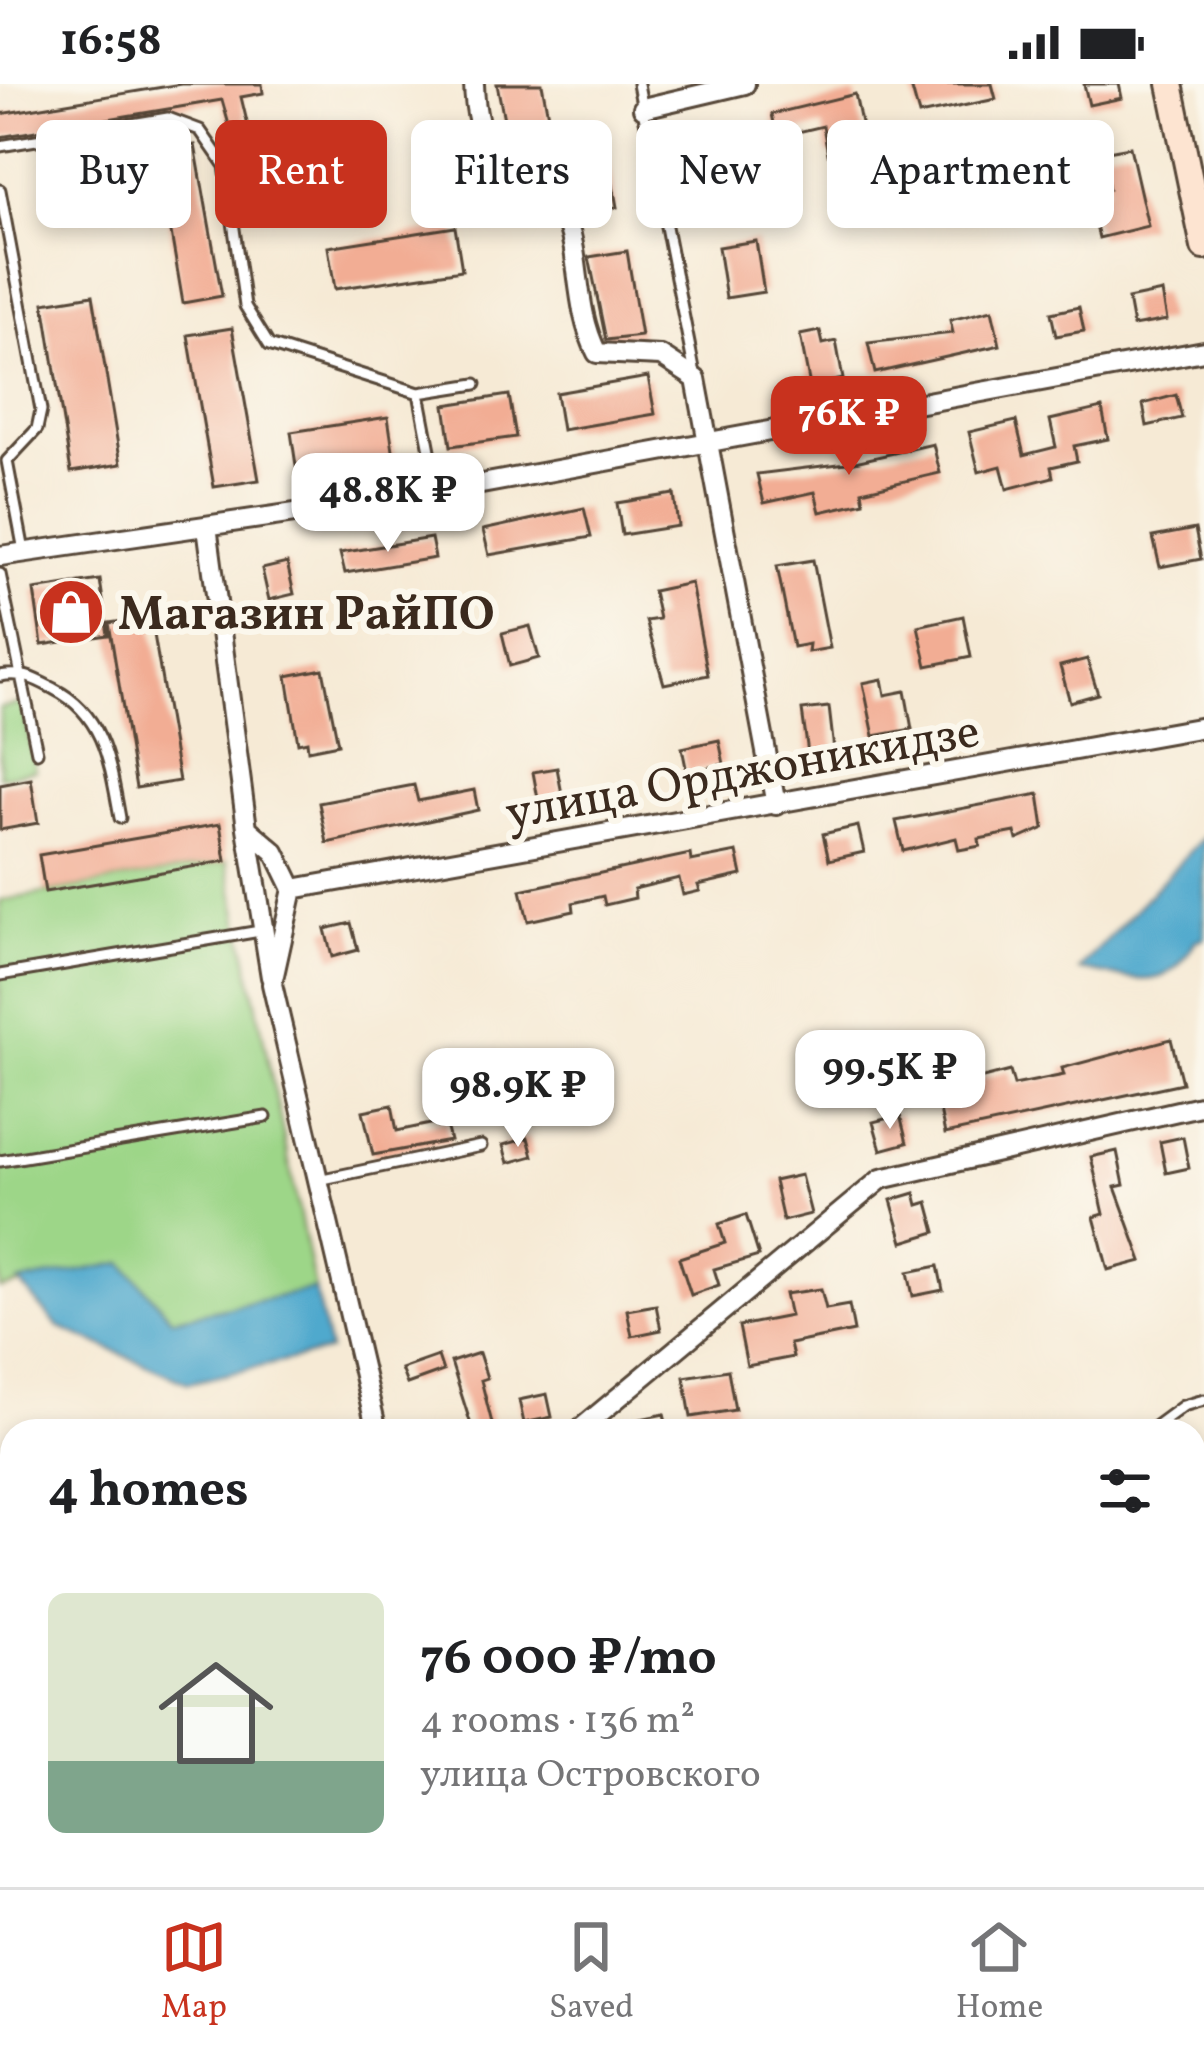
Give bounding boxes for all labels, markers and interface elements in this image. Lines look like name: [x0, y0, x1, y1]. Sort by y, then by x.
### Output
text: 16:58: [60, 11, 162, 74]
chip: Buy: [36, 120, 191, 228]
chip: Rent: [215, 120, 387, 228]
chip: Filters: [411, 120, 612, 228]
chip: New: [636, 120, 803, 228]
chip: Apartment: [827, 120, 1114, 228]
pin: 76K ₽: [765, 376, 933, 478]
text: 76K ₽: [798, 388, 900, 442]
pin: 48.8K ₽: [277, 453, 499, 555]
text: 48.8K ₽: [318, 465, 458, 519]
shop icon: Магазин РайПО: [36, 577, 106, 647]
place label: Магазин РайПО: [118, 583, 495, 650]
street label: улица Орджоникидзе: [501, 700, 985, 849]
pin: 99.5K ₽: [779, 1030, 1001, 1132]
text: 99.5K ₽: [822, 1042, 958, 1096]
pin: 98.9K ₽: [407, 1048, 629, 1150]
text: 98.9K ₽: [449, 1060, 587, 1114]
text: 4 homes: [48, 1456, 249, 1527]
icon: filters: [1092, 1458, 1158, 1524]
text: 76 000 ₽/mo: [420, 1624, 717, 1695]
icon: home: [144, 1641, 288, 1785]
text: 4 rooms · 136 m²: [420, 1695, 695, 1749]
text: улица Островского: [420, 1749, 761, 1803]
tab: Map: [161, 1914, 227, 2032]
tab: Saved: [549, 1914, 634, 2032]
tab: Home: [956, 1914, 1043, 2032]

